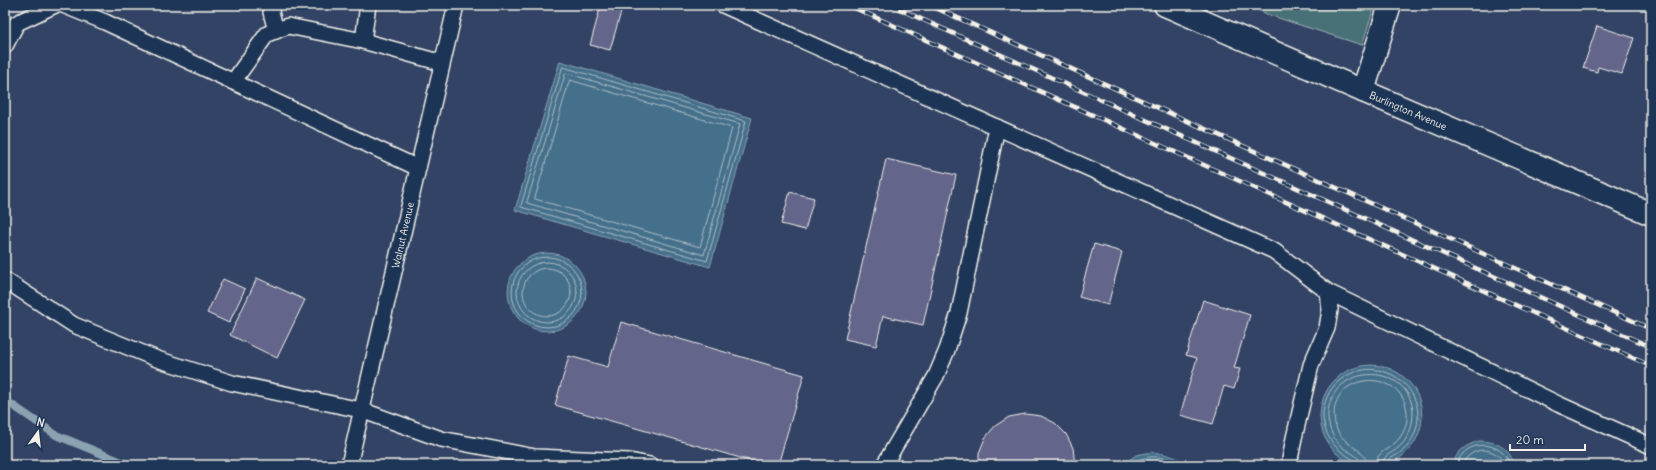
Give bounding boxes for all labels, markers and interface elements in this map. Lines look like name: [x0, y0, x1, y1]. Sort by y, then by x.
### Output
street label: Burlington Avenue: [1367, 88, 1449, 133]
street label: Walnut Avenue: [388, 201, 416, 270]
north arrow: [18, 412, 58, 452]
text: N: [35, 415, 46, 430]
scale bar: [1510, 426, 1585, 452]
text: 20 m: [1516, 432, 1544, 447]

